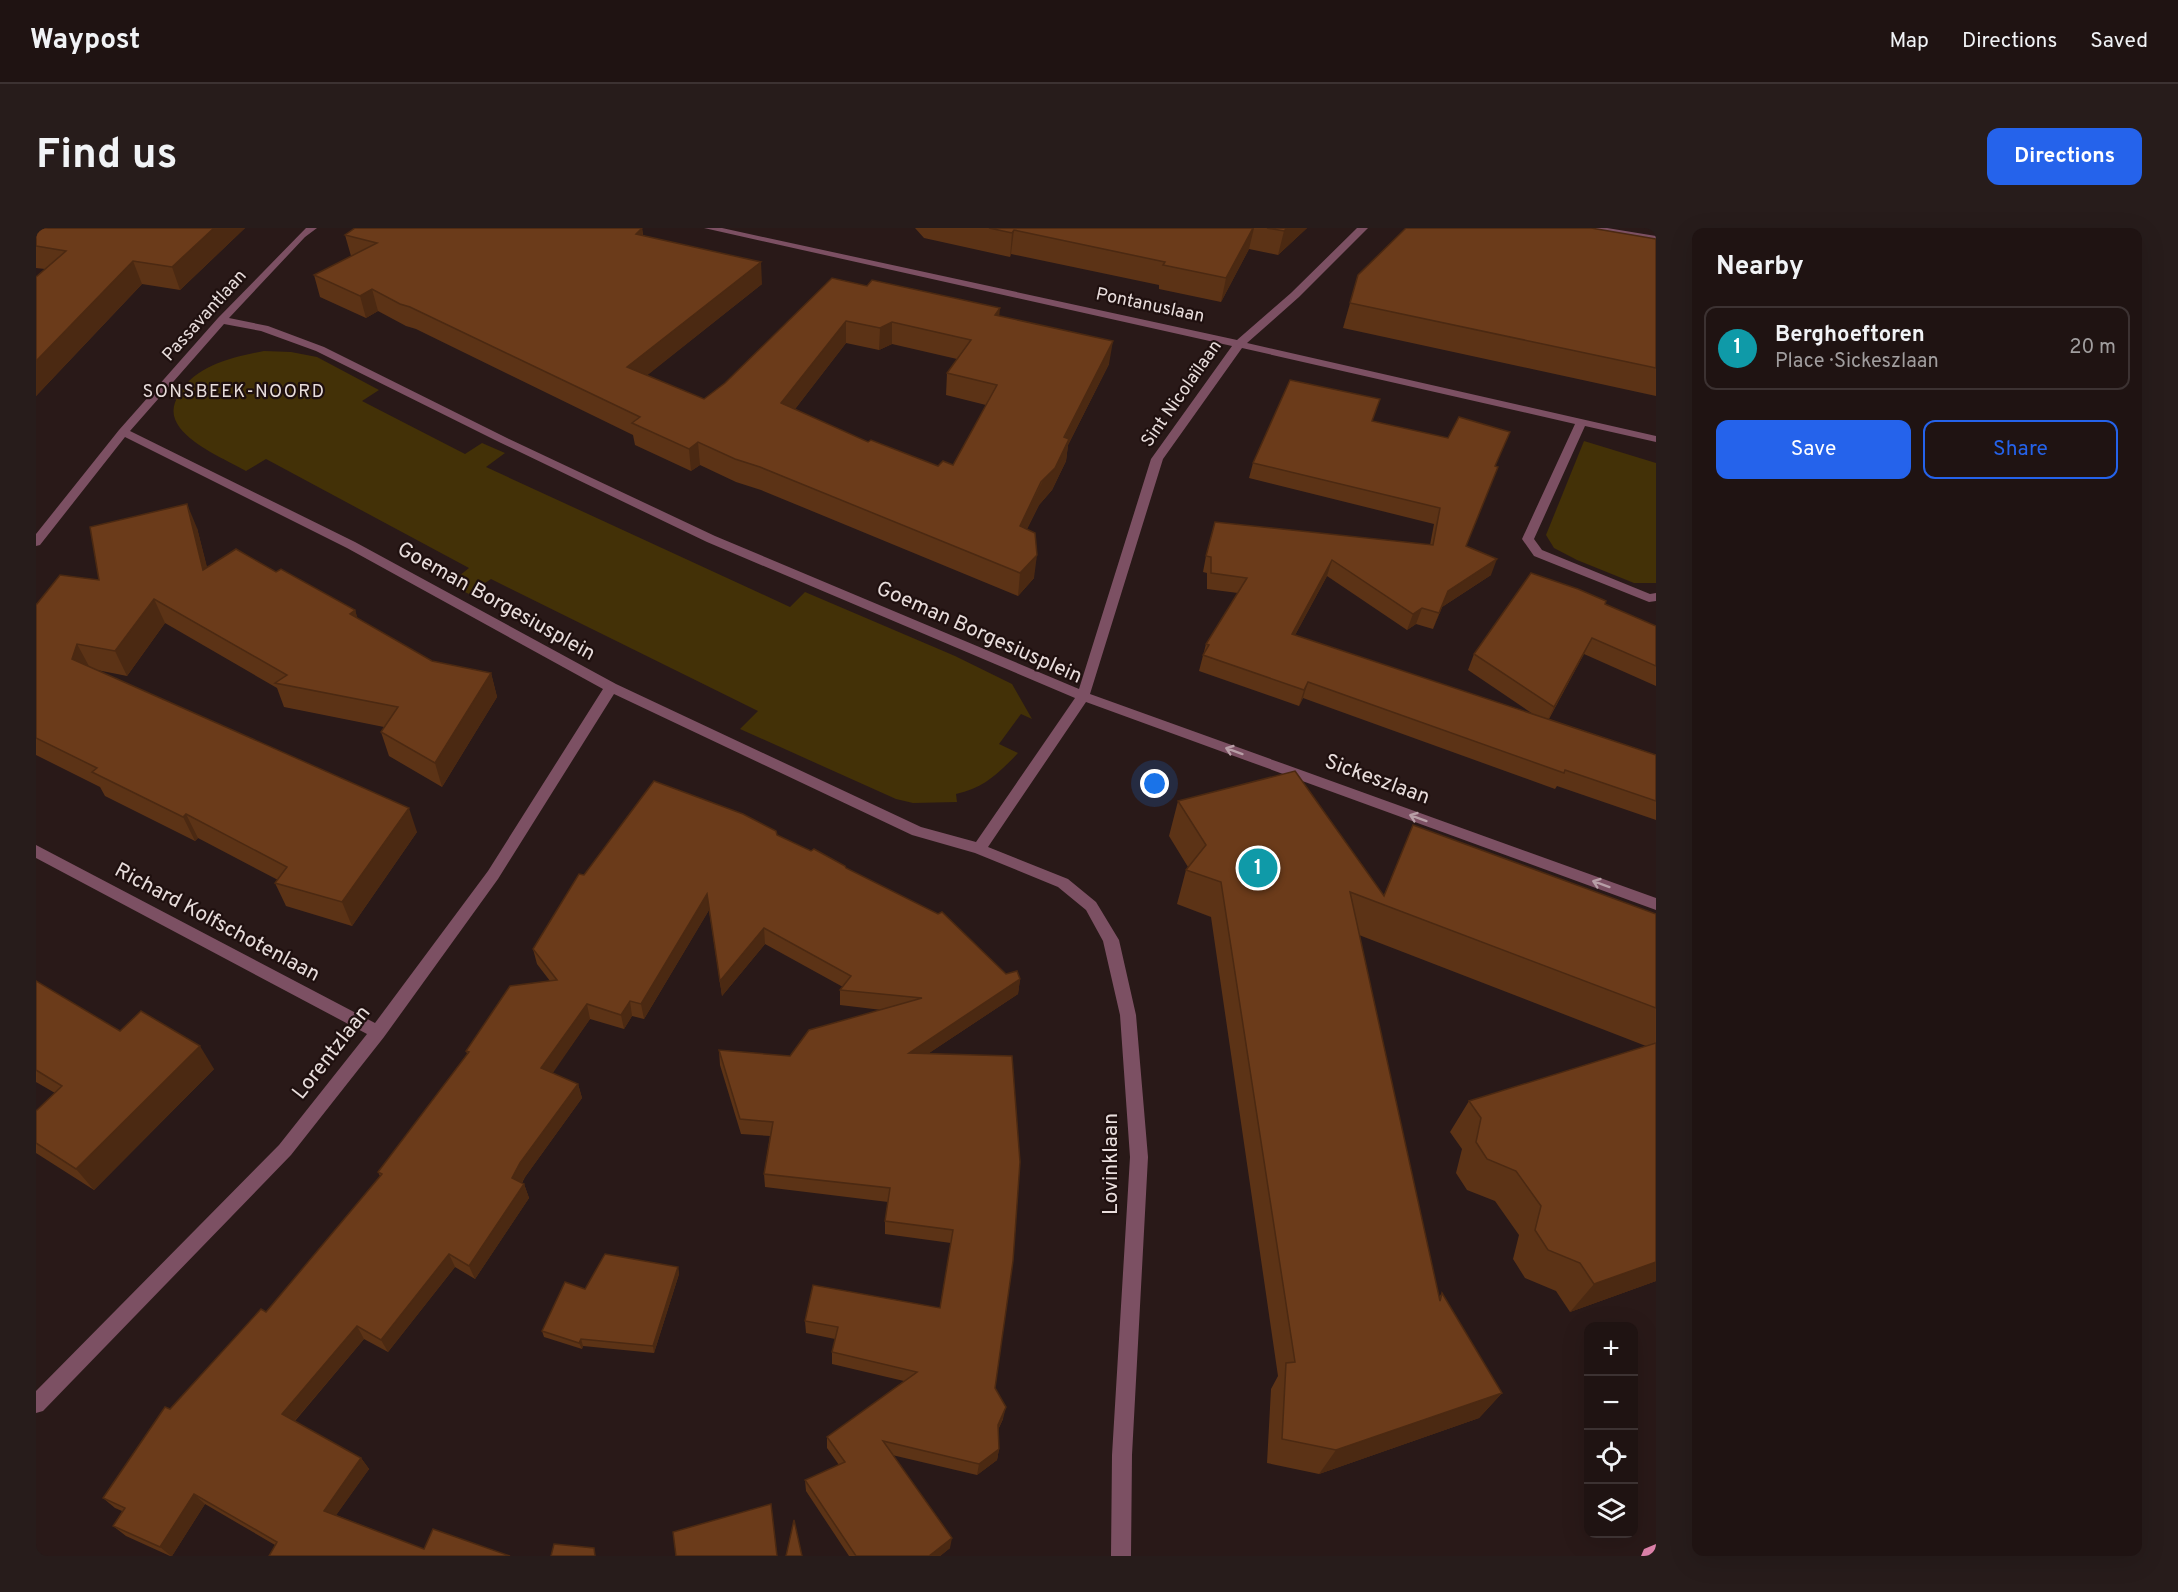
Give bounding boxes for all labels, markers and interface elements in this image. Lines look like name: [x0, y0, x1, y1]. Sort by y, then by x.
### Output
text: Waypost: [30, 23, 140, 59]
text: Map: [1889, 28, 1929, 55]
text: Directions: [1962, 28, 2057, 55]
text: Saved: [2090, 28, 2148, 55]
button: Directions: [1987, 128, 2142, 185]
text: Find us: [36, 130, 177, 183]
text: Nearby: [1716, 251, 1804, 284]
street label: Passavantlaan: [158, 265, 252, 367]
street label: Pontanuslaan: [1094, 283, 1206, 329]
text: Berghoeftoren: [1775, 322, 1925, 349]
text: 1: [1734, 335, 1742, 361]
text: 20 m: [2069, 335, 2116, 361]
street label: Sint Nicolaïlaan: [1137, 336, 1227, 452]
text: Place · Sickeszlaan: [1775, 349, 1939, 375]
district label: SONSBEEK-NOORD: [142, 381, 326, 404]
button: Save: [1716, 420, 1911, 479]
button: Share: [1923, 420, 2118, 479]
street label: Goeman Borgesiusplein: [392, 536, 600, 668]
street label: Goeman Borgesiusplein: [872, 575, 1086, 691]
one-way arrow: [1226, 745, 1244, 756]
street label: Sickeszlaan: [1321, 748, 1433, 812]
your location: [1140, 769, 1169, 798]
one-way arrow: [1409, 811, 1428, 822]
pin: 1: [1238, 846, 1278, 890]
street label: Richard Kolfschotenlaan: [110, 857, 324, 989]
one-way arrow: [1592, 878, 1611, 889]
street label: Lorentzlaan: [287, 1000, 377, 1106]
street label: Lovinklaan: [1098, 1113, 1125, 1215]
map controls: [1584, 1322, 1638, 1538]
button: +: [1584, 1322, 1638, 1376]
button: −: [1584, 1376, 1638, 1430]
button: locate: [1584, 1430, 1638, 1484]
button: layers: [1584, 1484, 1638, 1538]

